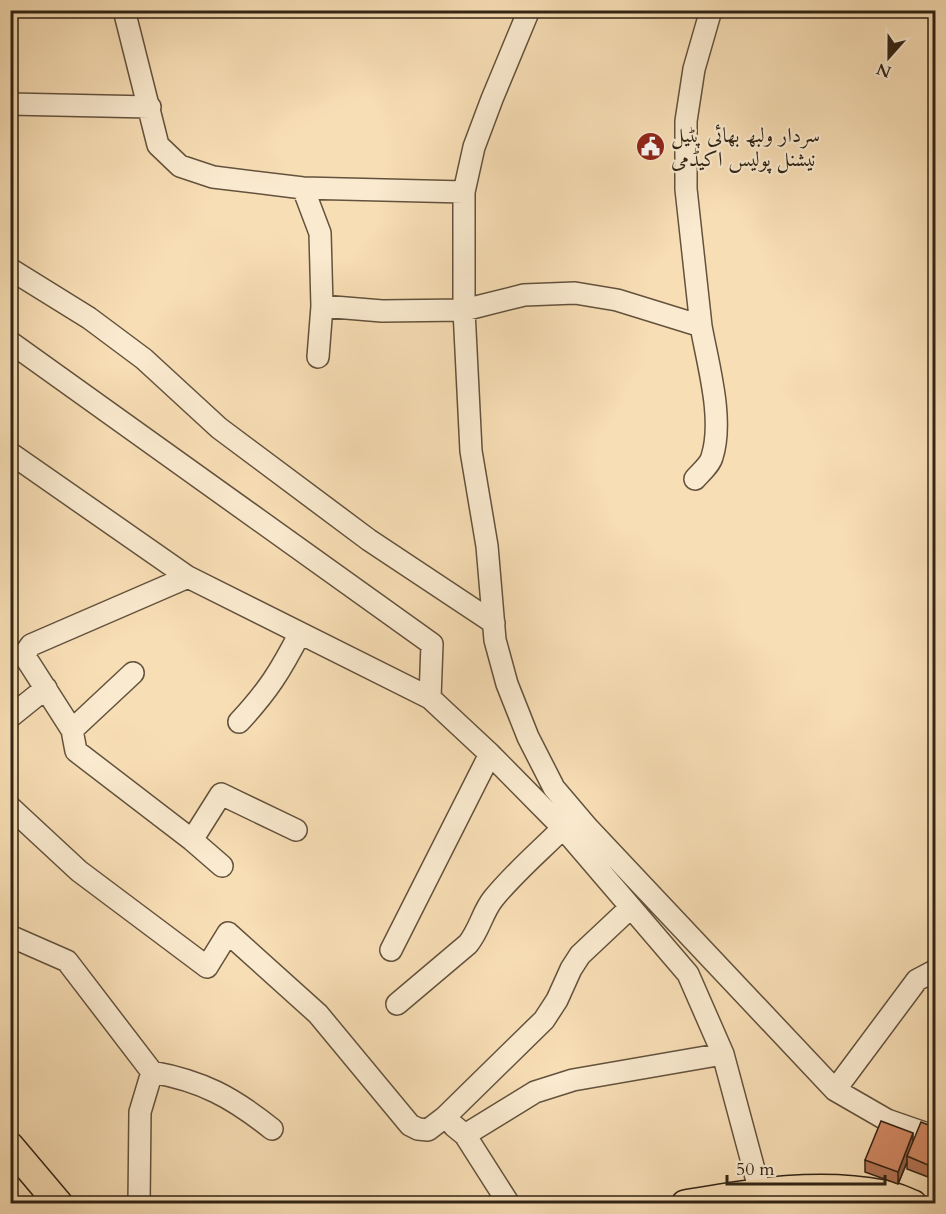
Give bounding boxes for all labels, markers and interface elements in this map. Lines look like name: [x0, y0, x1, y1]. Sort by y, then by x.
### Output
north arrow: [859, 27, 919, 87]
text: N: [873, 57, 894, 83]
place label: سردار ولبھ بھائی پٹیل نیشنل پولیس اکیڈمی: [671, 121, 820, 174]
public building icon: سردار ولبھ بھائی پٹیل نیشنل پولیس اکیڈمی: [634, 131, 666, 163]
scale bar: [727, 1148, 884, 1186]
text: 50 m: [736, 1157, 775, 1182]

